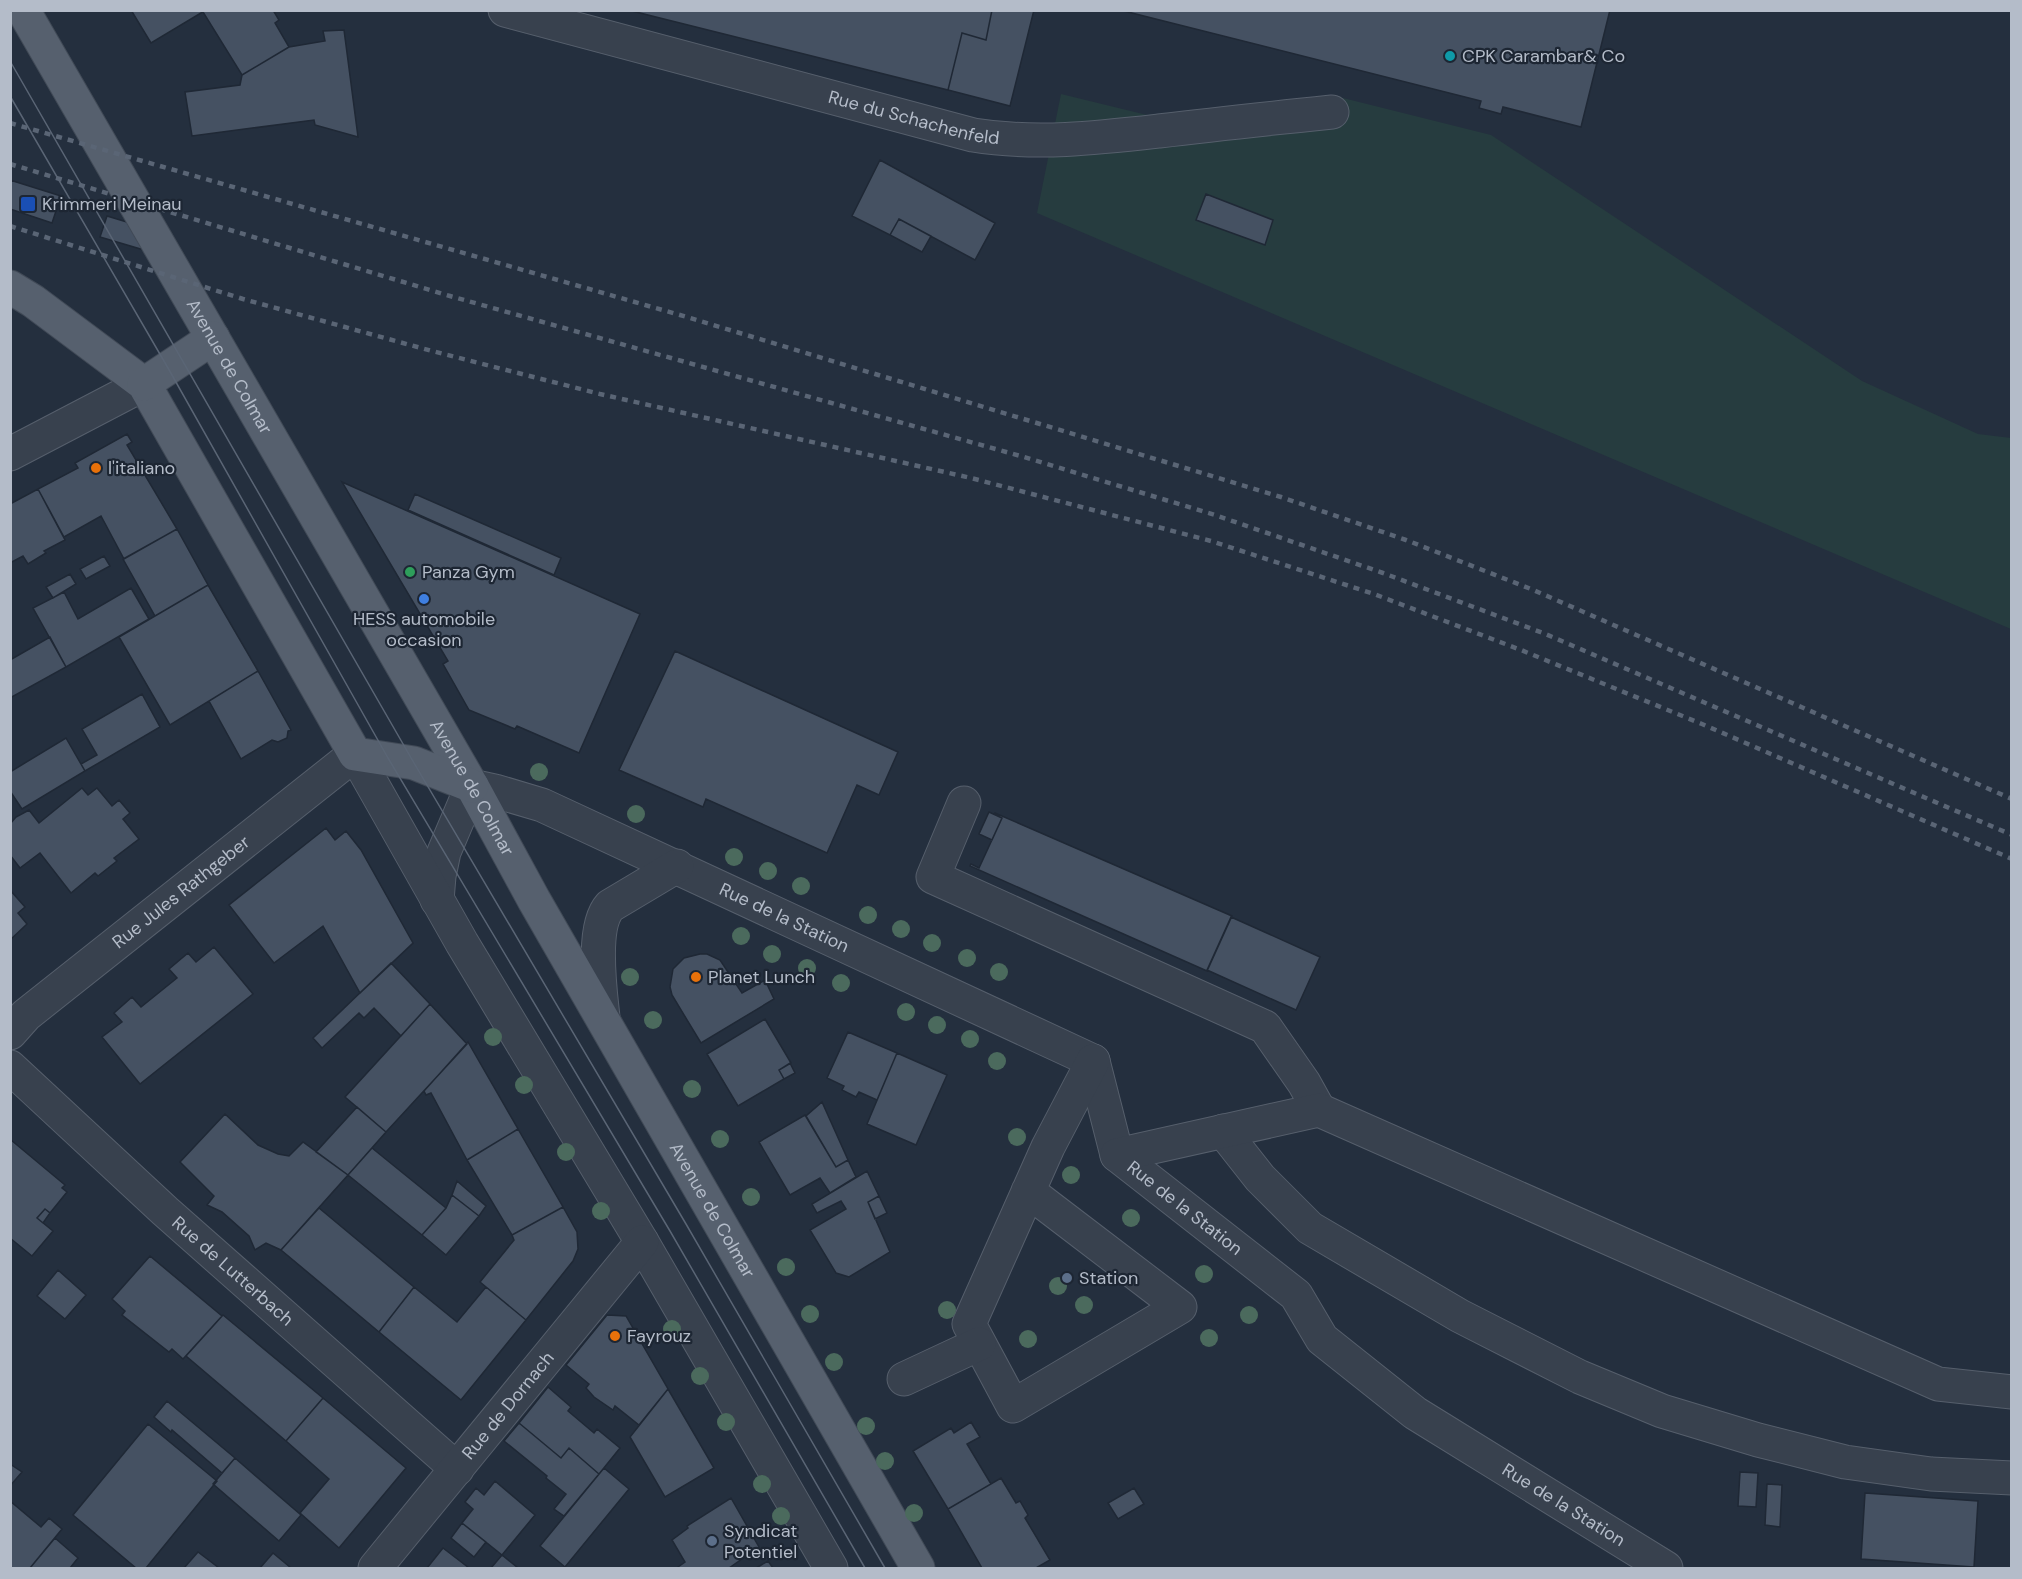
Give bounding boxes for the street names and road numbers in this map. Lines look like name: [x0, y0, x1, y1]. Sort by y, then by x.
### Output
street label: Rue du Schachenfeld: [826, 85, 1001, 150]
street label: Avenue de Colmar: [181, 295, 278, 439]
street label: Avenue de Colmar: [424, 715, 520, 860]
street label: Rue Jules Rathgeber: [107, 830, 255, 954]
street label: Rue de la Station: [716, 877, 853, 958]
street label: Avenue de Colmar: [664, 1138, 761, 1282]
street label: Rue de la Station: [1122, 1155, 1247, 1261]
street label: Rue de Lutterbach: [167, 1211, 299, 1331]
street label: Rue de Dornach: [457, 1347, 559, 1465]
street label: Rue de la Station: [1498, 1458, 1630, 1552]

